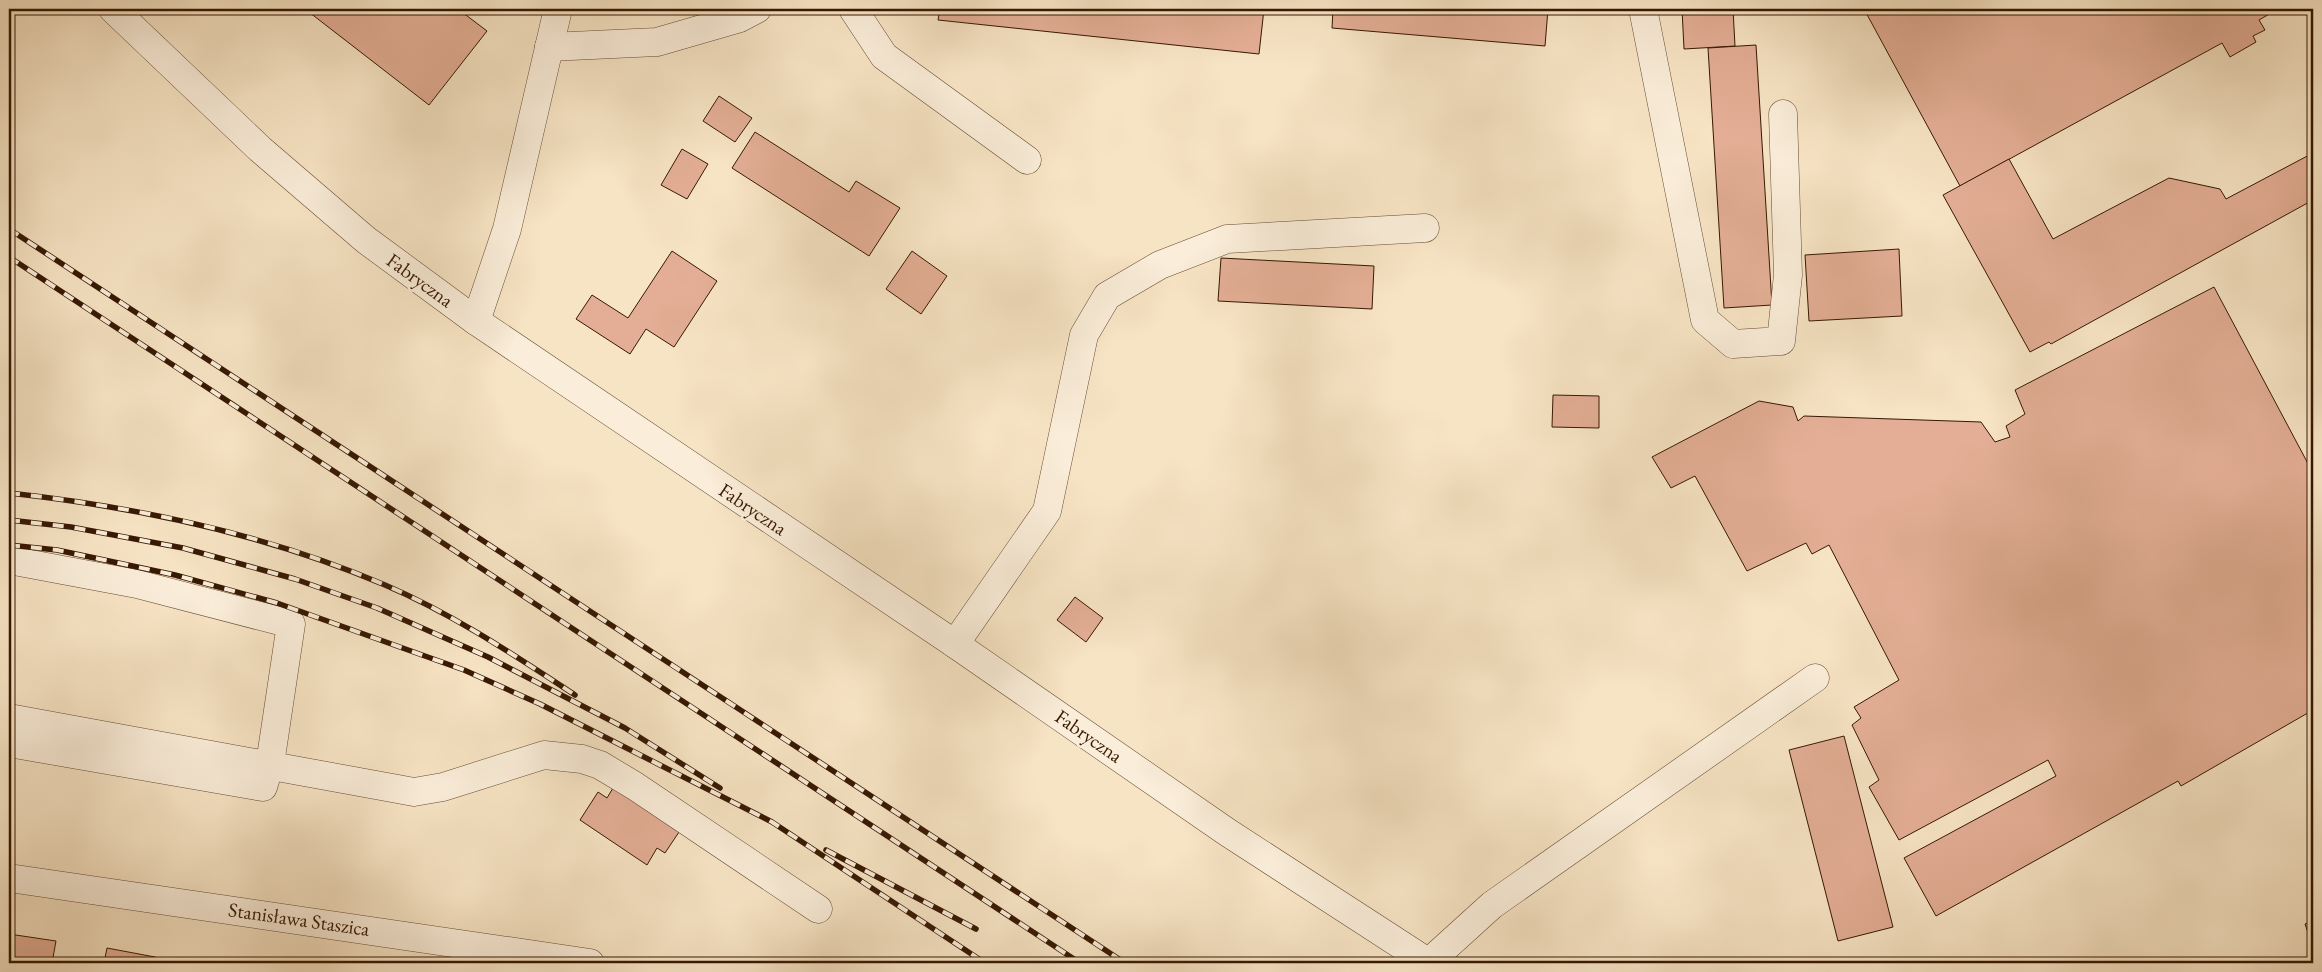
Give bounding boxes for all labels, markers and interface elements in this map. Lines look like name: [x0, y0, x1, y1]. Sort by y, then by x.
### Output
street label: Fabryczna: [381, 247, 459, 313]
street label: Fabryczna: [714, 477, 792, 541]
street label: Fabryczna: [1050, 703, 1128, 769]
street label: Stanisława Staszica: [227, 896, 371, 942]

